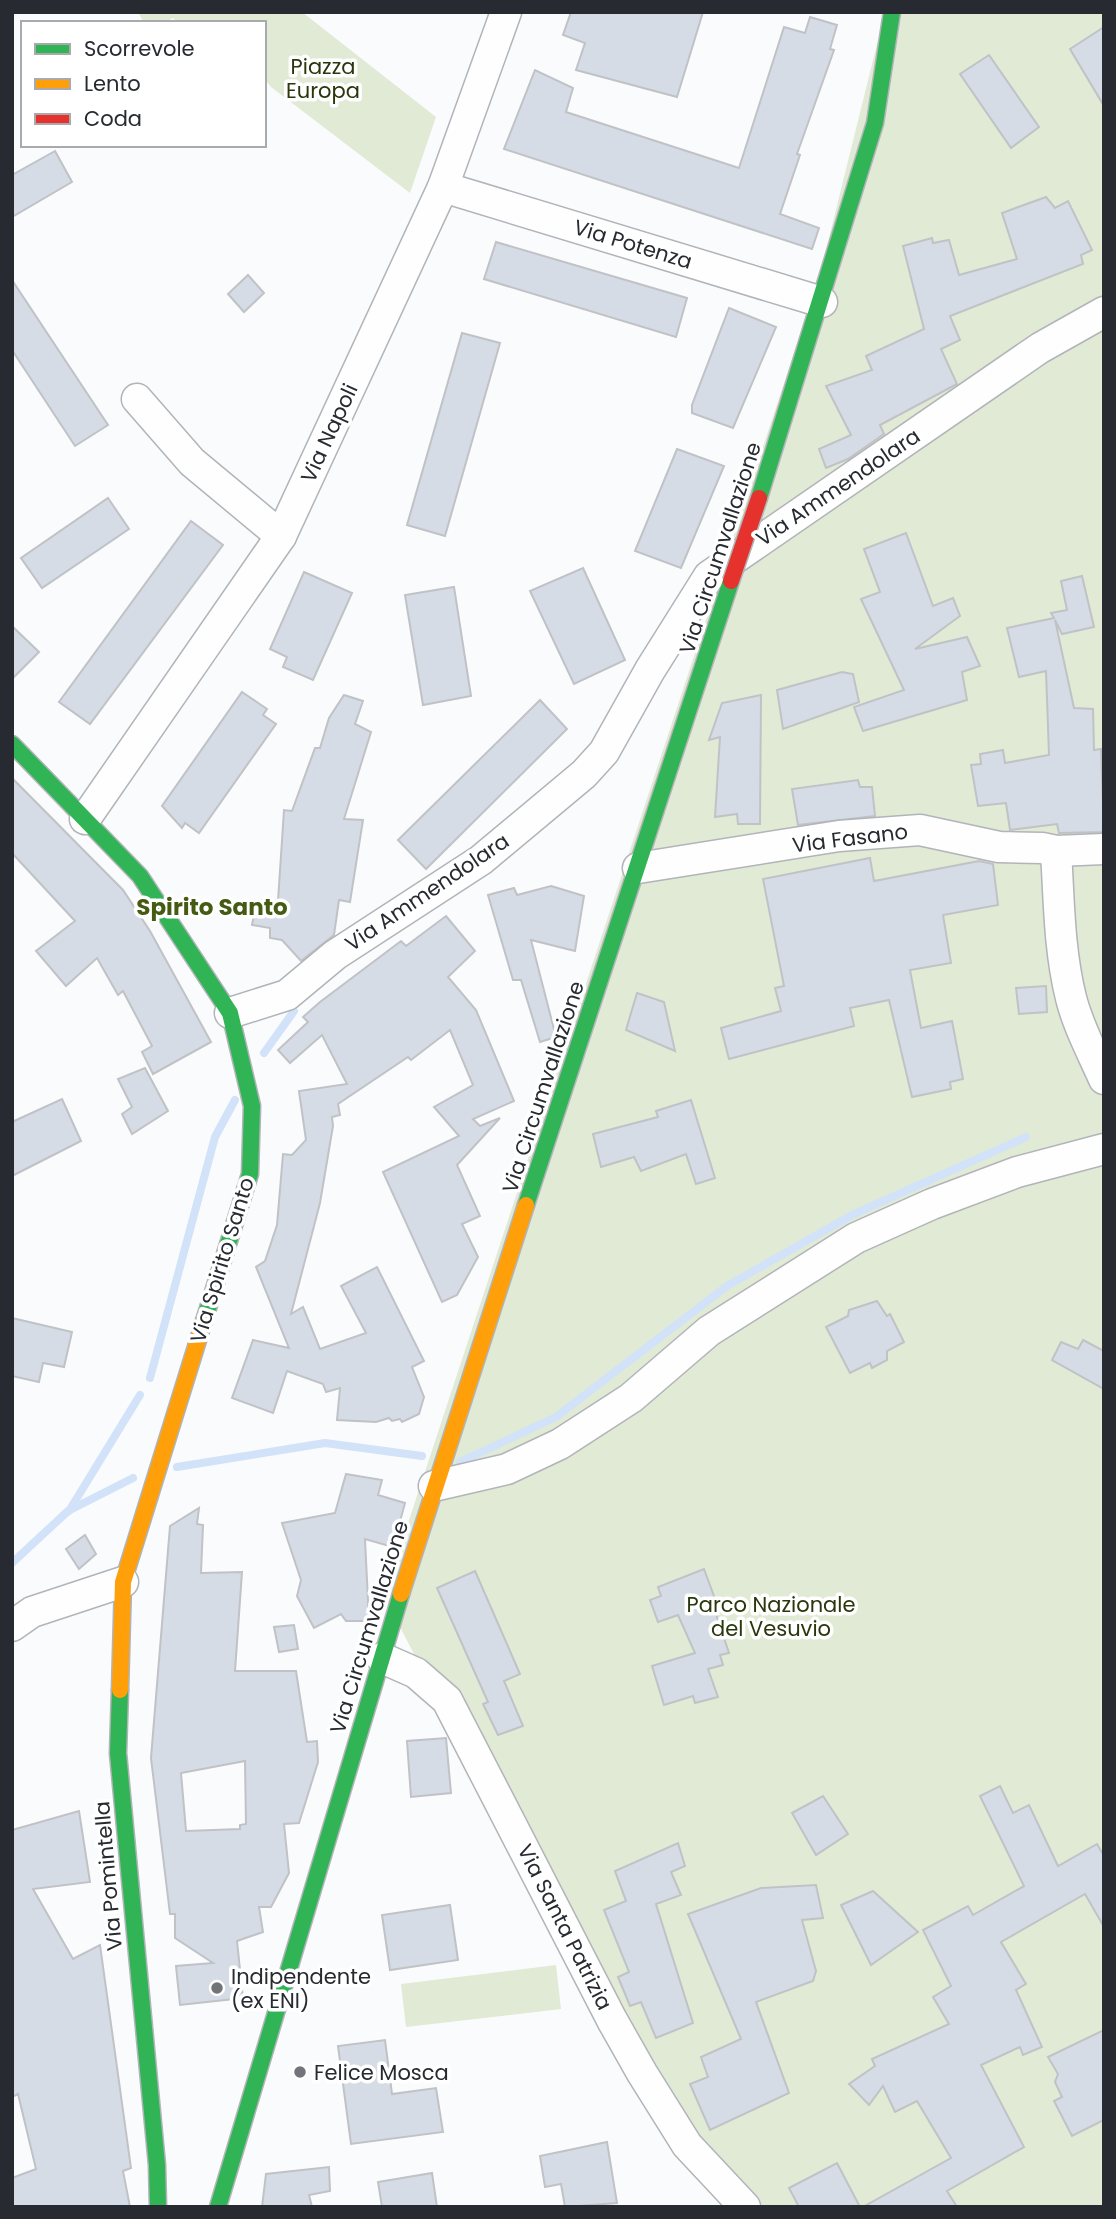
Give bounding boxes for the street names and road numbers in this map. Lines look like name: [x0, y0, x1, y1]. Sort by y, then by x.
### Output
street label: Via Potenza: [570, 212, 696, 276]
street label: Via Napoli: [293, 379, 365, 487]
street label: Via Ammendolara: [750, 421, 926, 553]
street label: Via Circumvallazione: [672, 438, 768, 658]
street label: Via Fasano: [791, 817, 909, 859]
street label: Via Ammendolara: [339, 826, 515, 958]
street label: Via Circumvallazione: [495, 977, 591, 1197]
street label: Via Spirito Santo: [183, 1174, 261, 1346]
street label: Via Circumvallazione: [323, 1517, 415, 1737]
street label: Via Pomintella: [87, 1800, 129, 1952]
street label: Via Santa Patrizia: [511, 1839, 619, 2015]

